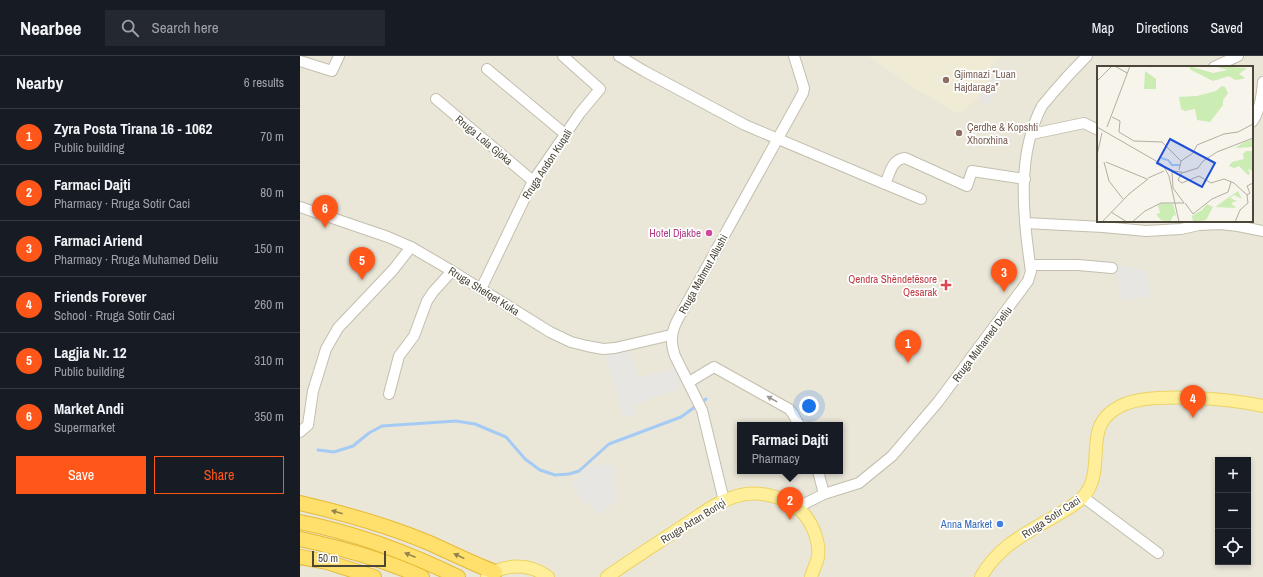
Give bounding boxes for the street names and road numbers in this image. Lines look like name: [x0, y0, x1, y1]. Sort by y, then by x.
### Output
street label: Rruga Lola Gjoka: [453, 112, 515, 168]
street label: Rruga Andon Kuqali: [519, 126, 575, 202]
street label: Rruga Mahmut Allushi: [675, 232, 731, 316]
street label: Rruga Shefqet Kuka: [446, 264, 522, 318]
street label: Rruga Muhamed Deliu: [949, 304, 1015, 384]
street label: Rruga Sotir Caci: [1019, 493, 1083, 541]
street label: Rruga Artan Boriçi: [658, 495, 728, 547]

